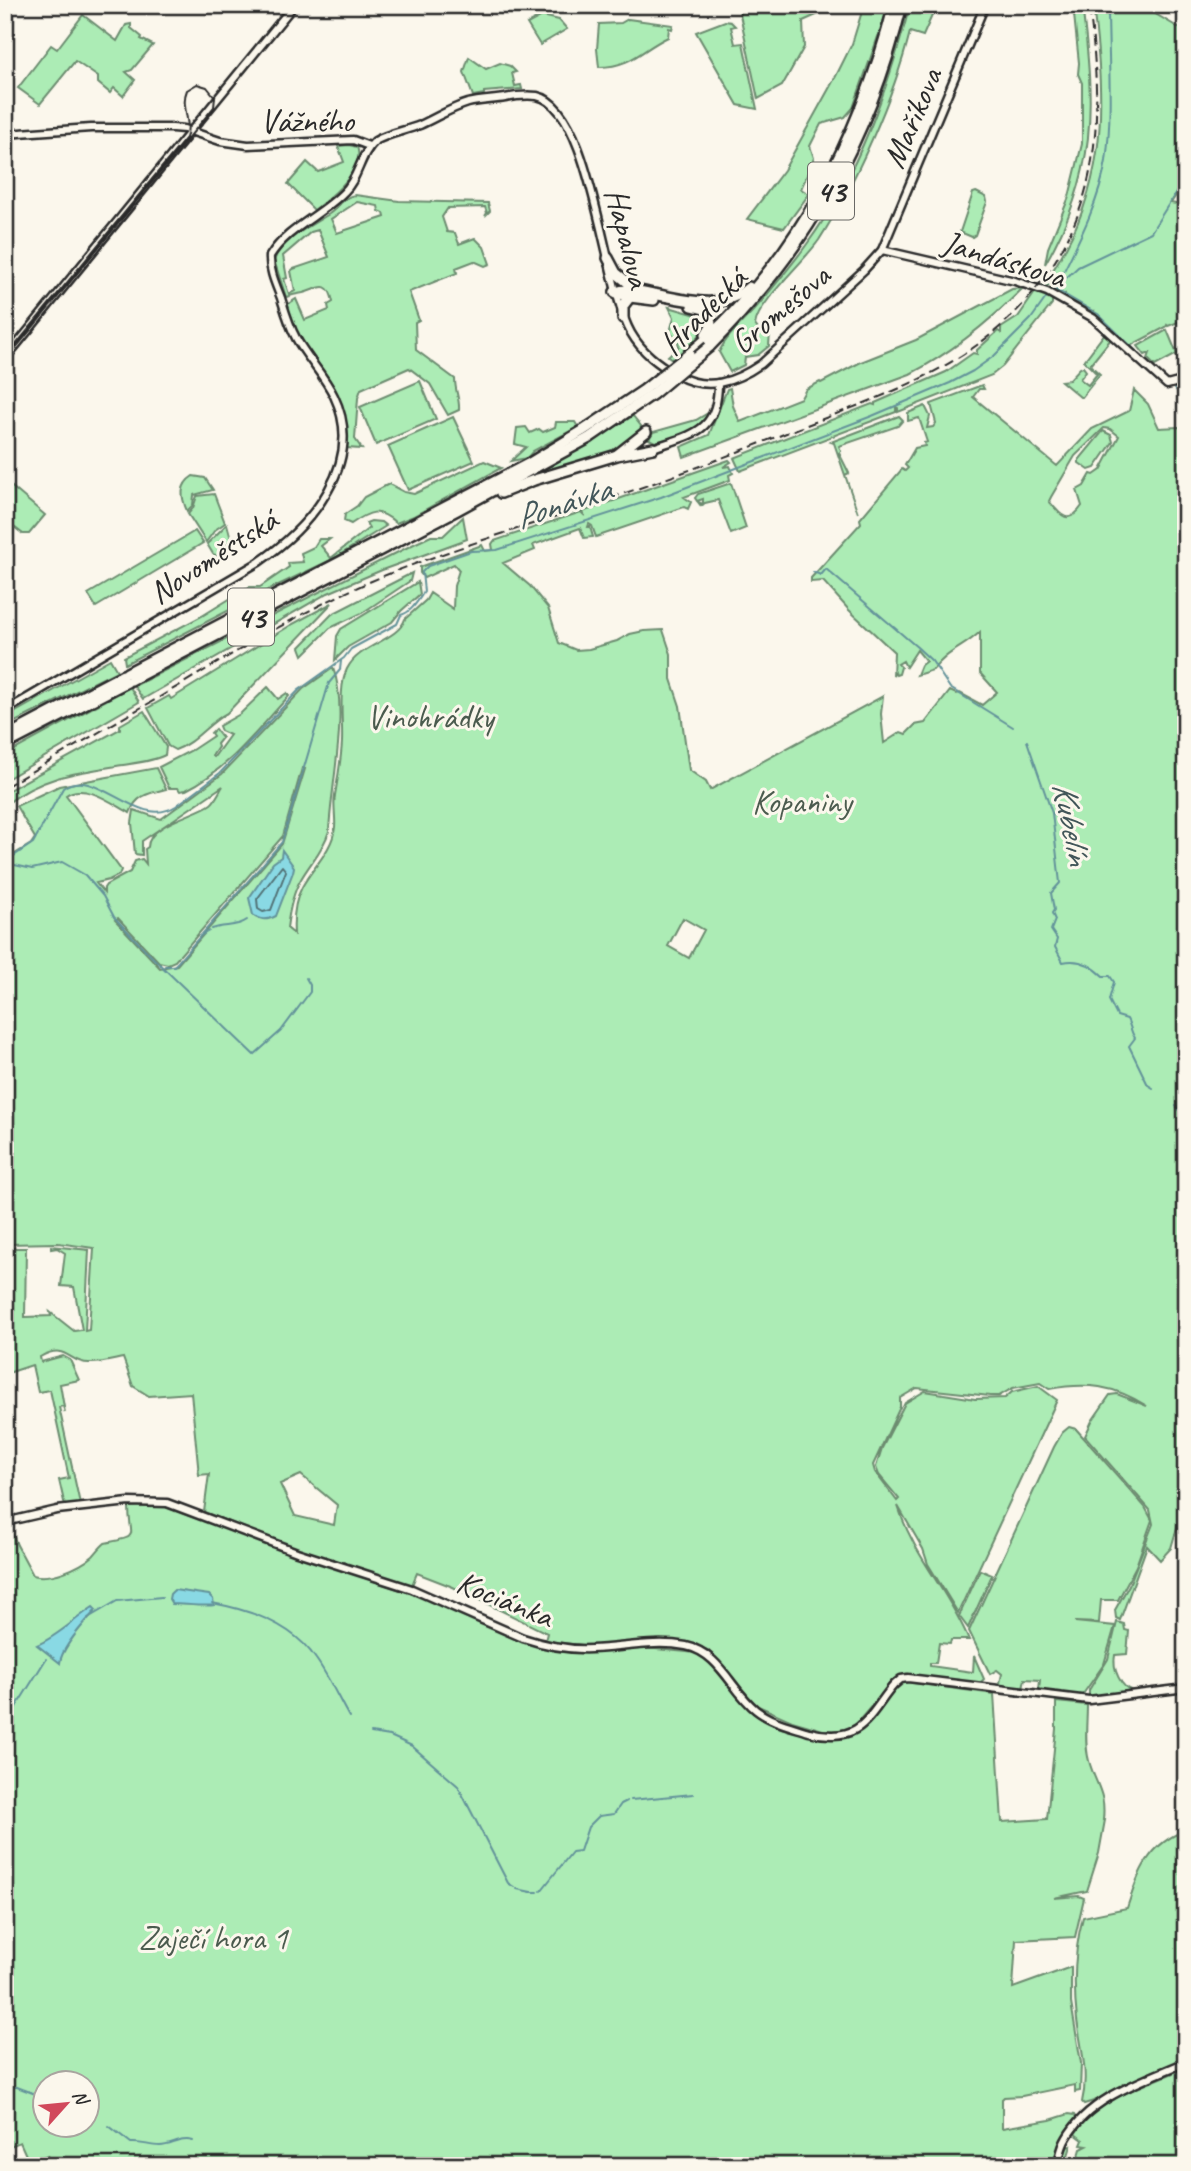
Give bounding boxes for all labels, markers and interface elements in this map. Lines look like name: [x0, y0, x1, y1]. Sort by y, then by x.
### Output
street label: Maříkova: [872, 60, 952, 174]
street label: Vážného: [260, 100, 356, 142]
road number: 43: [808, 162, 854, 219]
street label: Hapalova: [595, 184, 661, 295]
street label: Jandáskova: [936, 220, 1072, 298]
street label: Gromešova: [721, 254, 840, 363]
street label: Hradecká: [650, 256, 758, 364]
water label: Ponávka: [509, 465, 620, 540]
street label: Novoměstská: [141, 497, 288, 613]
road number: 43: [228, 588, 274, 646]
park label: Vinohrádky: [367, 696, 496, 738]
water label: Kubelín: [1042, 778, 1102, 870]
park label: Kopaniny: [752, 781, 854, 823]
street label: Kociánka: [451, 1561, 562, 1638]
park label: Zaječí hora 1: [138, 1917, 290, 1959]
north arrow: [32, 2070, 102, 2140]
text: N: [67, 2086, 95, 2110]

